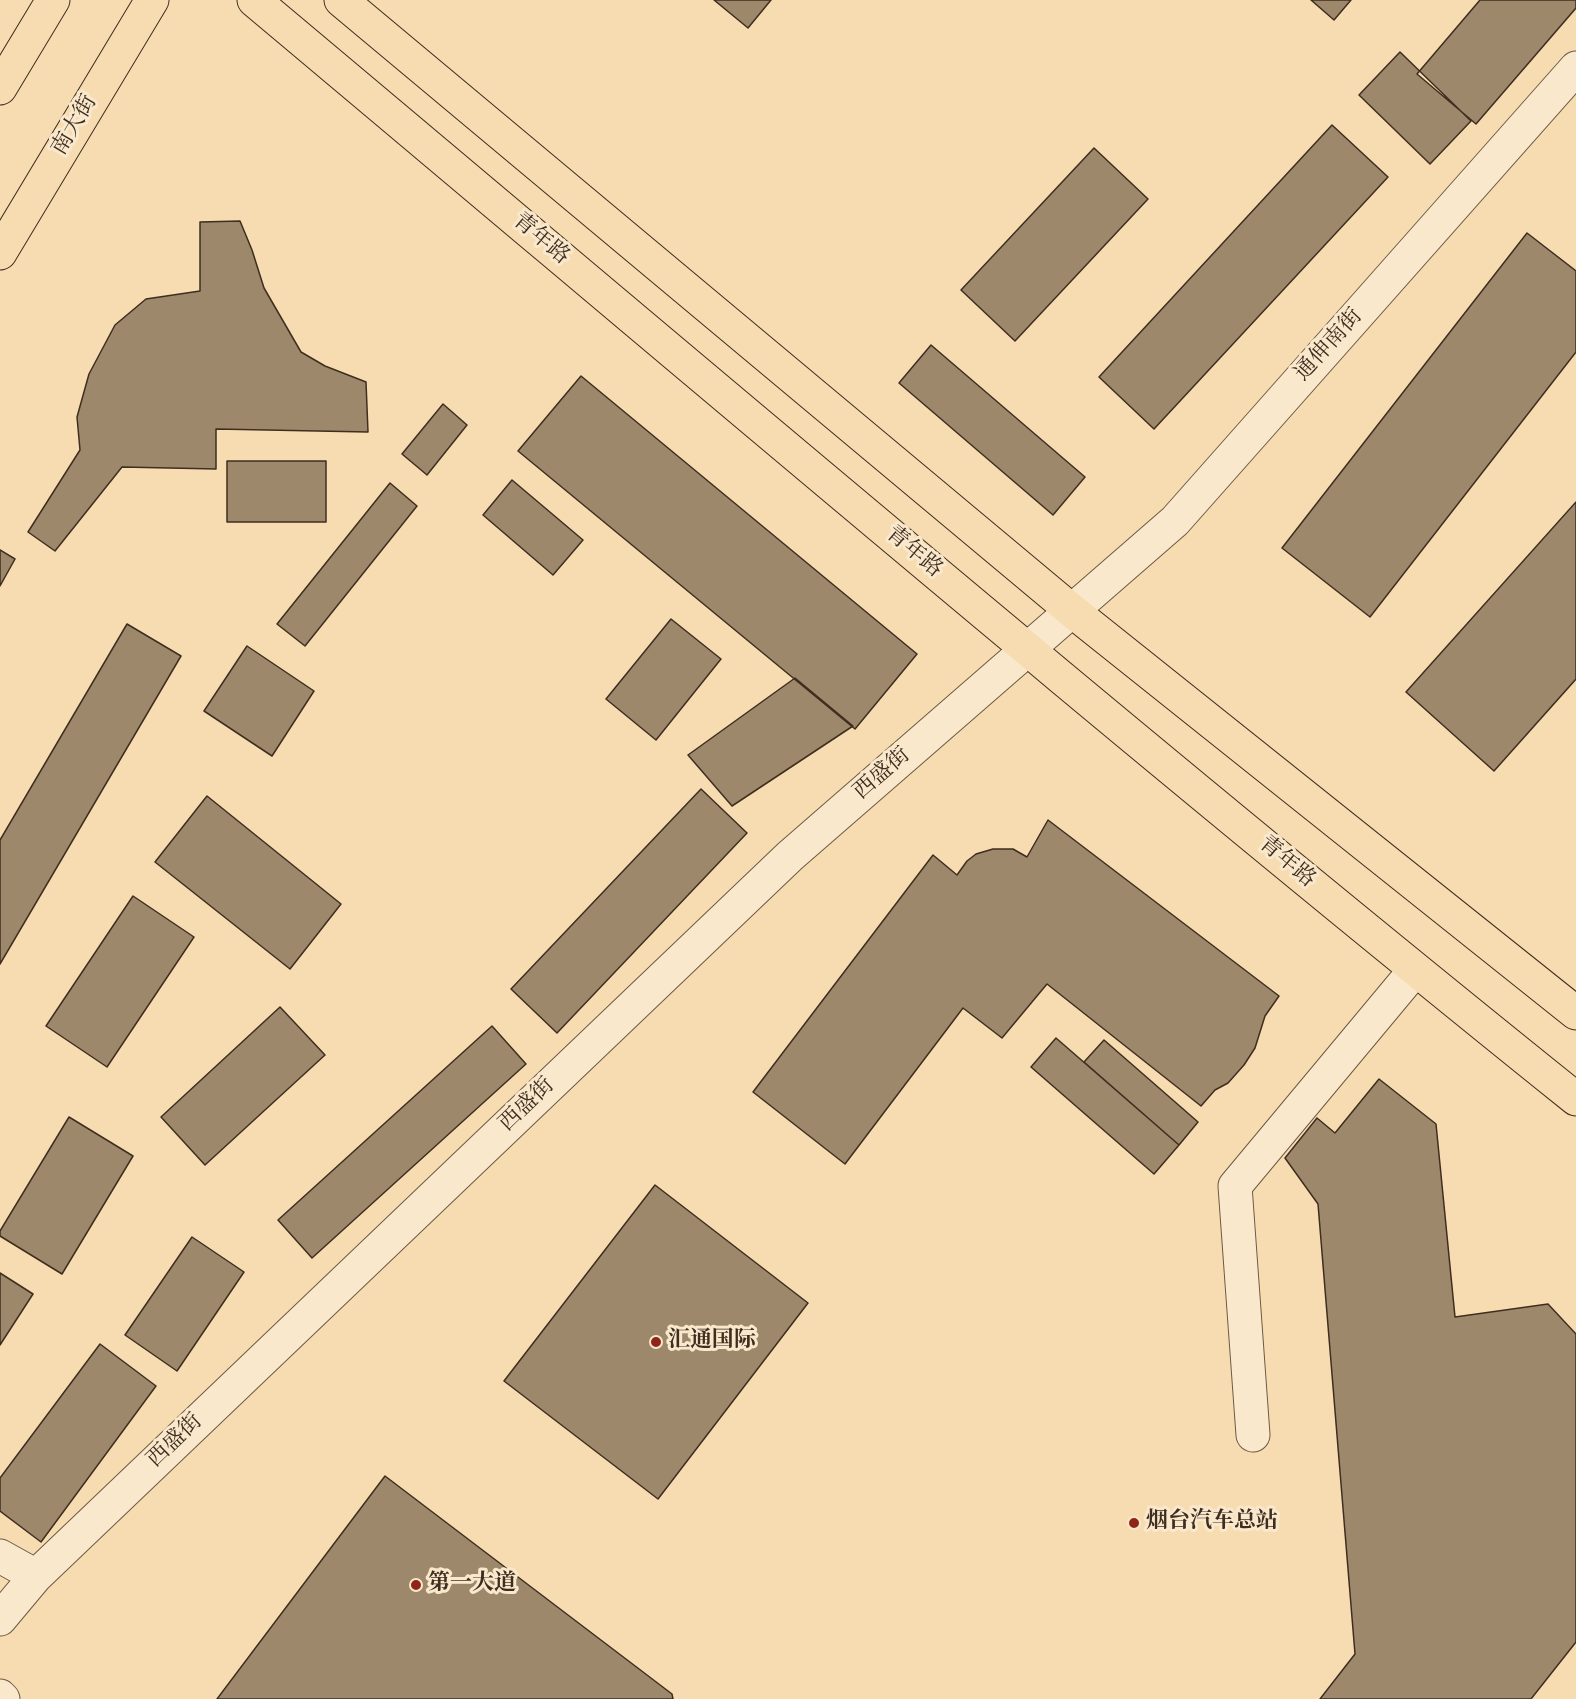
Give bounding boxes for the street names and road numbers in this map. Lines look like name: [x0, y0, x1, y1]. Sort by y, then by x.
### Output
street label: 南大街: [48, 91, 104, 161]
street label: 青年路: [506, 209, 574, 271]
street label: 通伸南街: [1291, 304, 1369, 388]
street label: 青年路: [879, 522, 947, 584]
street label: 西盛街: [849, 743, 917, 807]
street label: 青年路: [1252, 832, 1320, 894]
street label: 西盛街: [495, 1074, 561, 1138]
street label: 西盛街: [143, 1410, 209, 1474]

